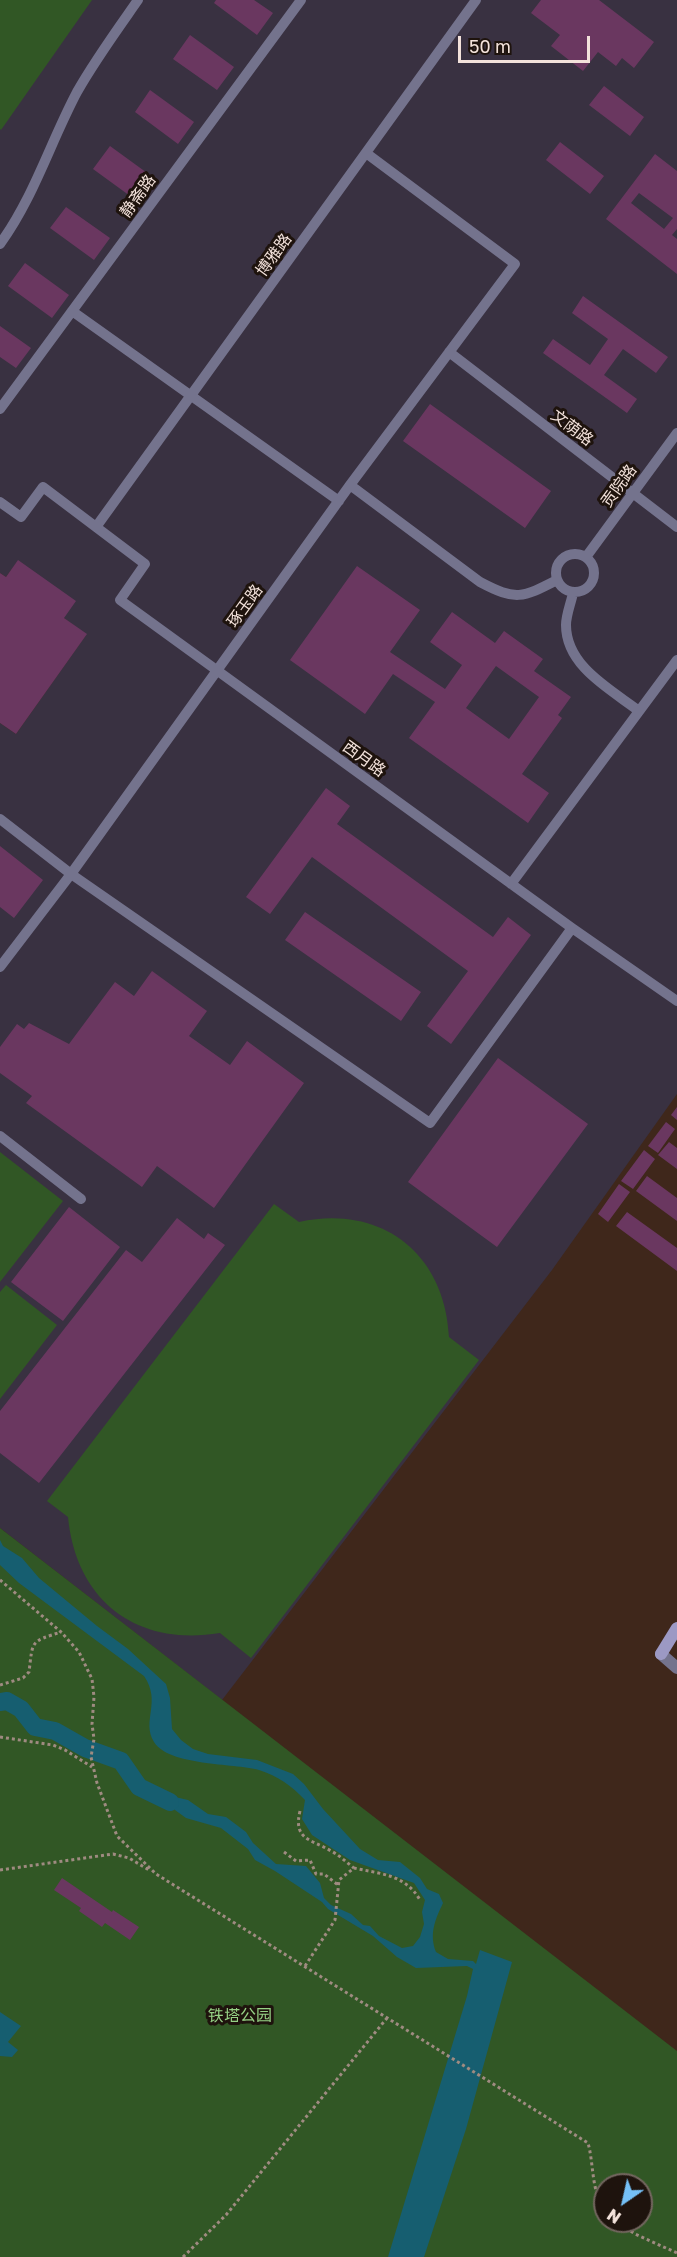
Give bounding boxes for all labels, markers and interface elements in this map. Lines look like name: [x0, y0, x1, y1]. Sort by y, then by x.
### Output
scale bar: [461, 24, 593, 62]
text: 50 m: [469, 35, 511, 57]
street label: 静斋路: [116, 171, 160, 221]
street label: 博雅路: [252, 230, 296, 280]
street label: 文荫路: [547, 406, 597, 450]
street label: 贡院路: [597, 461, 641, 511]
street label: 琢玉路: [223, 581, 267, 631]
street label: 西月路: [339, 737, 389, 781]
park label: 铁塔公园: [208, 2006, 272, 2026]
north arrow: [593, 2173, 653, 2233]
text: N: [603, 2205, 625, 2228]

